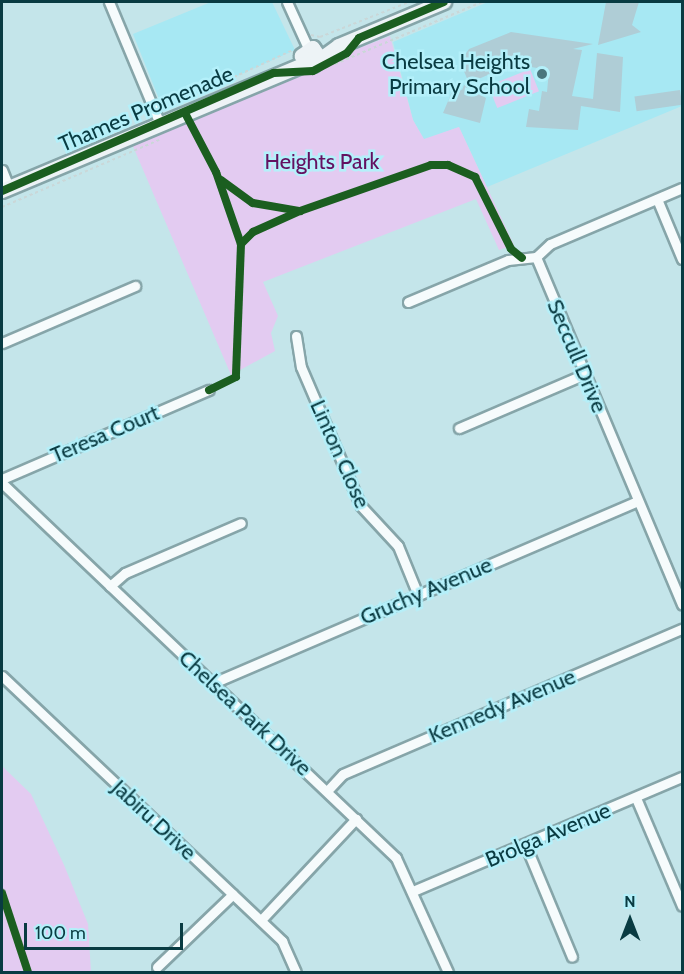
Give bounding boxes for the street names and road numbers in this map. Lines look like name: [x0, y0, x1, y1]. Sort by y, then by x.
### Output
street label: Thames Promenade: [55, 60, 237, 158]
street label: Seccull Drive: [541, 296, 613, 416]
street label: Linton Close: [304, 396, 376, 512]
street label: Teresa Court: [47, 399, 163, 469]
street label: Gruchy Avenue: [356, 551, 496, 631]
street label: Chelsea Park Drive: [173, 645, 317, 781]
street label: Kennedy Avenue: [425, 663, 579, 749]
street label: Jabiru Drive: [106, 774, 202, 866]
street label: Brolga Avenue: [482, 797, 614, 873]

